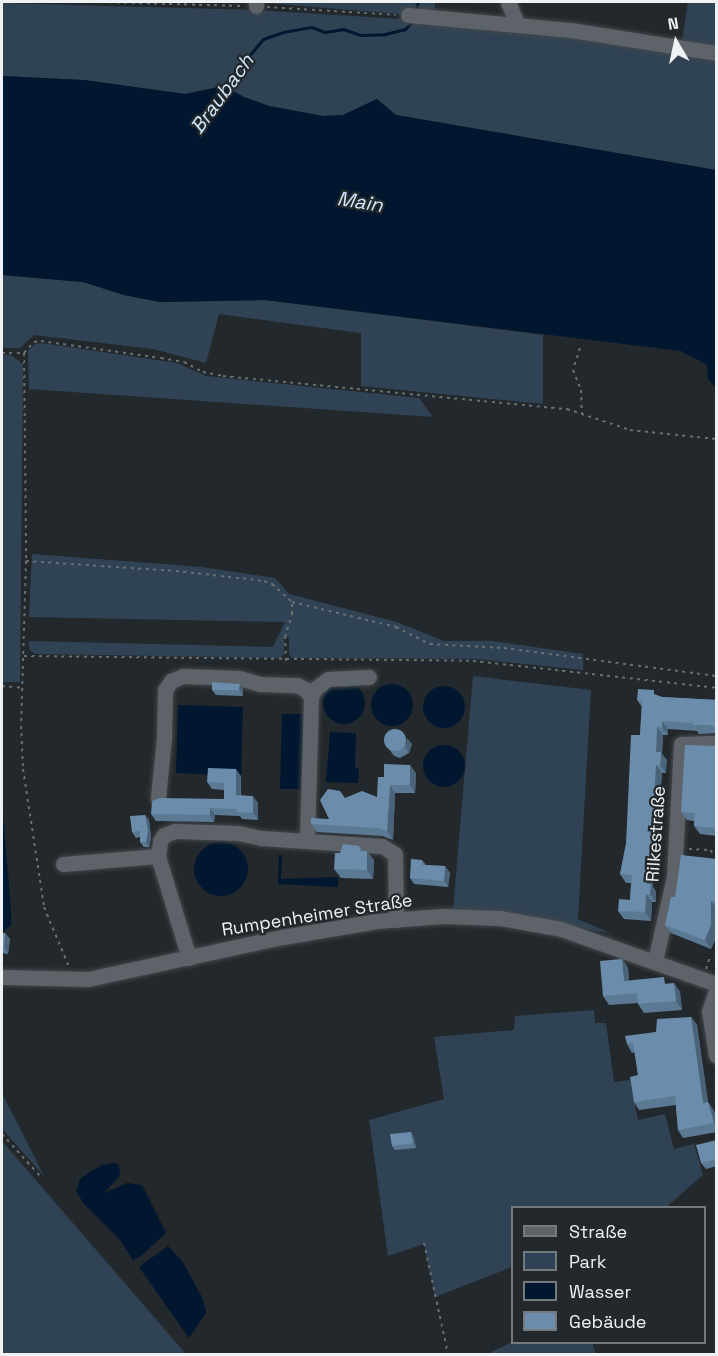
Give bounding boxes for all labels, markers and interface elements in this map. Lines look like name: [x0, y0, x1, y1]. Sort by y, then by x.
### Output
north arrow: [646, 12, 706, 72]
text: N: [666, 13, 680, 35]
water label: Braubach: [185, 50, 259, 138]
water label: Main: [335, 187, 385, 217]
street label: Rilkestraße: [642, 785, 670, 883]
street label: Rumpenheimer Straße: [220, 889, 414, 941]
legend: [511, 1206, 706, 1344]
text: Straße: [569, 1220, 627, 1243]
text: Park: [569, 1250, 606, 1273]
text: Wasser: [569, 1280, 631, 1303]
text: Gebäude: [569, 1310, 647, 1333]

